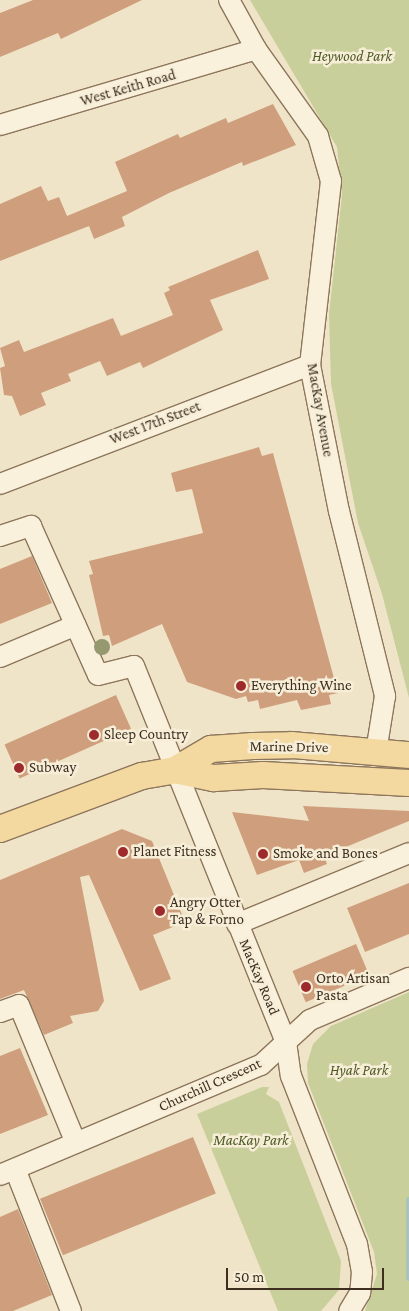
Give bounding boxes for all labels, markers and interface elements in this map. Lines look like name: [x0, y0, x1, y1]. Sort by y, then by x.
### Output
park label: Heywood Park: [312, 48, 392, 66]
street label: West Keith Road: [78, 66, 178, 110]
street label: MacKay Avenue: [303, 362, 337, 458]
street label: West 17th Street: [107, 397, 203, 449]
place label: Everything Wine: [251, 677, 352, 695]
marker: Everything Wine: [235, 680, 247, 692]
place label: Sleep Country: [104, 726, 188, 744]
marker: Sleep Country: [88, 729, 100, 741]
street label: Marine Drive: [249, 737, 329, 757]
place label: Subway: [29, 759, 76, 777]
marker: Subway: [13, 762, 25, 774]
place label: Planet Fitness: [133, 843, 216, 861]
place label: Smoke and Bones: [273, 845, 378, 863]
marker: Planet Fitness: [117, 846, 129, 858]
marker: Smoke and Bones: [257, 848, 269, 860]
place label: Angry Otter Tap & Forno: [170, 893, 244, 928]
marker: Angry Otter Tap & Forno: [154, 905, 166, 917]
street label: MacKay Road: [235, 936, 283, 1018]
place label: Orto Artisan Pasta: [316, 969, 390, 1004]
marker: Orto Artisan Pasta: [300, 981, 312, 993]
street label: Churchill Crescent: [156, 1054, 264, 1116]
park label: Hyak Park: [330, 1062, 388, 1080]
park label: MacKay Park: [213, 1132, 289, 1150]
scale bar: [229, 1258, 386, 1290]
text: 50 m: [234, 1269, 264, 1285]

